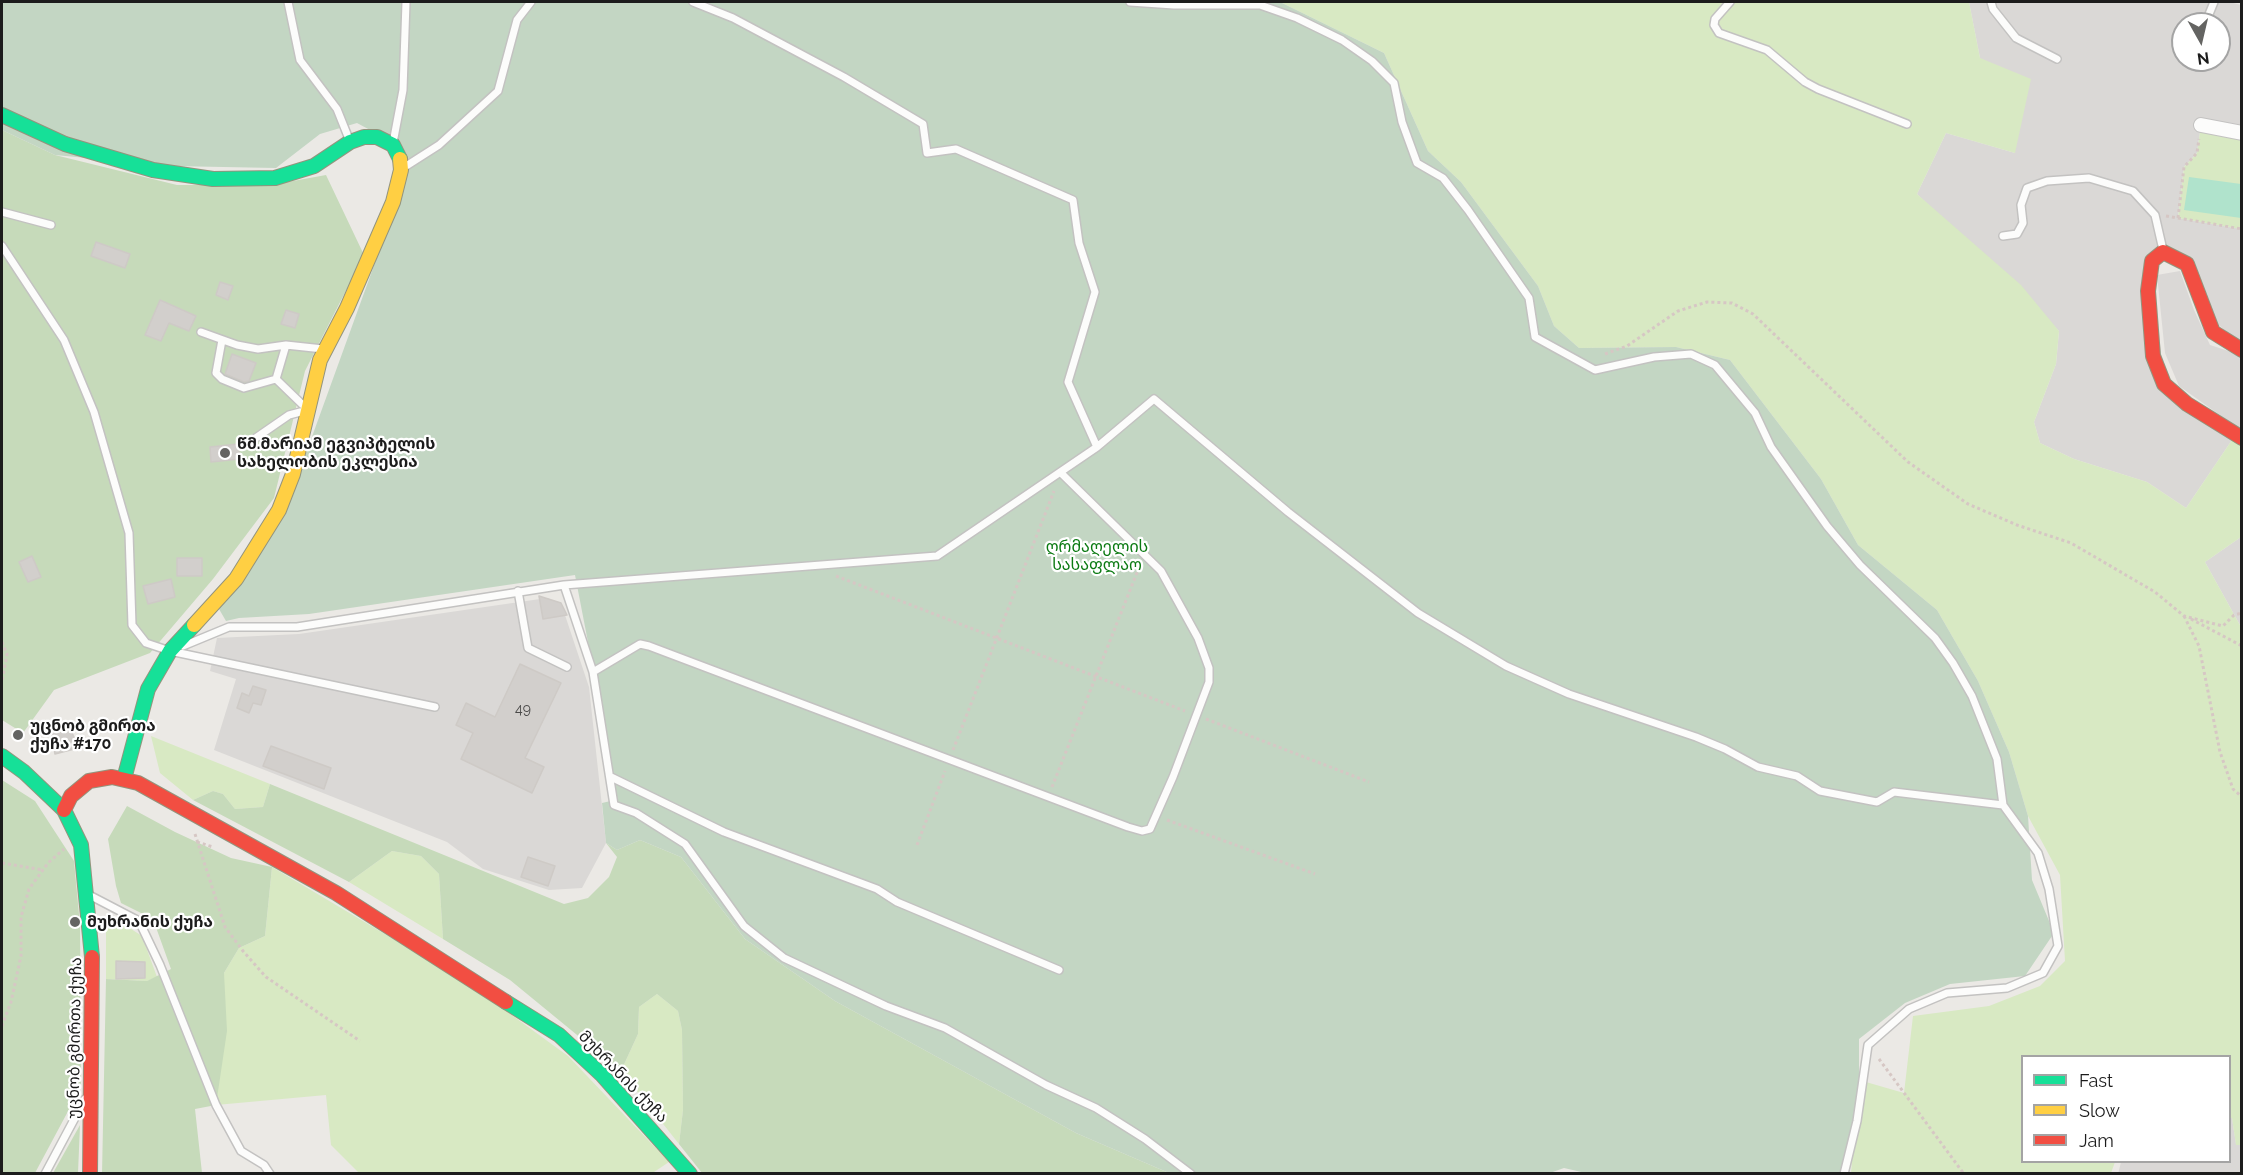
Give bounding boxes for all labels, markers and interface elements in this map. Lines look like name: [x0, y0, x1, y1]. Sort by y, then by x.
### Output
north arrow: [2171, 12, 2231, 72]
text: N: [2196, 48, 2211, 69]
place label: წმ.მარიამ ეგვიპტელის სახელობის ეკლესია: [237, 434, 435, 472]
marker: წმ.მარიამ ეგვიპტელის სახელობის ეკლესია: [218, 446, 232, 460]
park label: ღრმაღელის სასაფლაო: [1046, 537, 1148, 575]
house number: 49: [515, 702, 531, 718]
place label: უცნობ გმირთა ქუჩა #170: [30, 716, 156, 754]
marker: უცნობ გმირთა ქუჩა #170: [11, 728, 25, 742]
place label: მუხრანის ქუჩა: [87, 912, 213, 932]
marker: მუხრანის ქუჩა: [68, 915, 82, 929]
street label: უცნობ გმირთა ქუჩა: [64, 957, 86, 1119]
street label: მუხრანის ქუჩა: [574, 1027, 672, 1127]
legend: [2021, 1055, 2231, 1163]
text: Fast: [2079, 1070, 2113, 1091]
text: Slow: [2079, 1100, 2120, 1121]
text: Jam: [2079, 1130, 2114, 1151]

